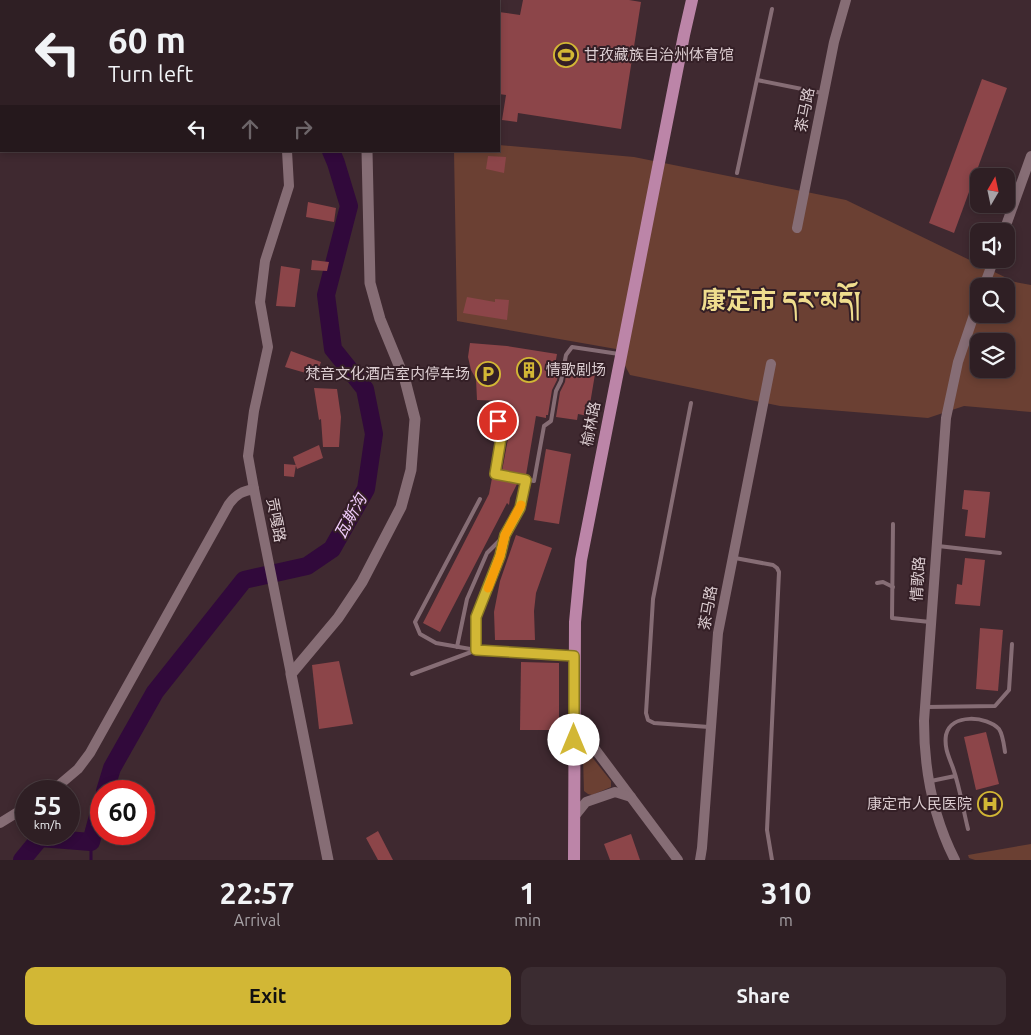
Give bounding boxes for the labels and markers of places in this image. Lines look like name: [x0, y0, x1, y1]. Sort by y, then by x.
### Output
sports icon: 甘孜藏族自治州体育馆: [553, 42, 579, 68]
place label: 甘孜藏族自治州体育馆: [584, 46, 734, 63]
building icon: 情歌剧场: [516, 357, 542, 383]
parking icon: 梵音文化酒店室内停车场: [475, 361, 501, 387]
place label: 情歌剧场: [546, 361, 606, 378]
place label: 梵音文化酒店室内停车场: [305, 365, 470, 382]
pin: [477, 400, 519, 442]
hospital icon: 康定市人民医院: [977, 791, 1003, 817]
place label: 康定市人民医院: [867, 795, 972, 812]

